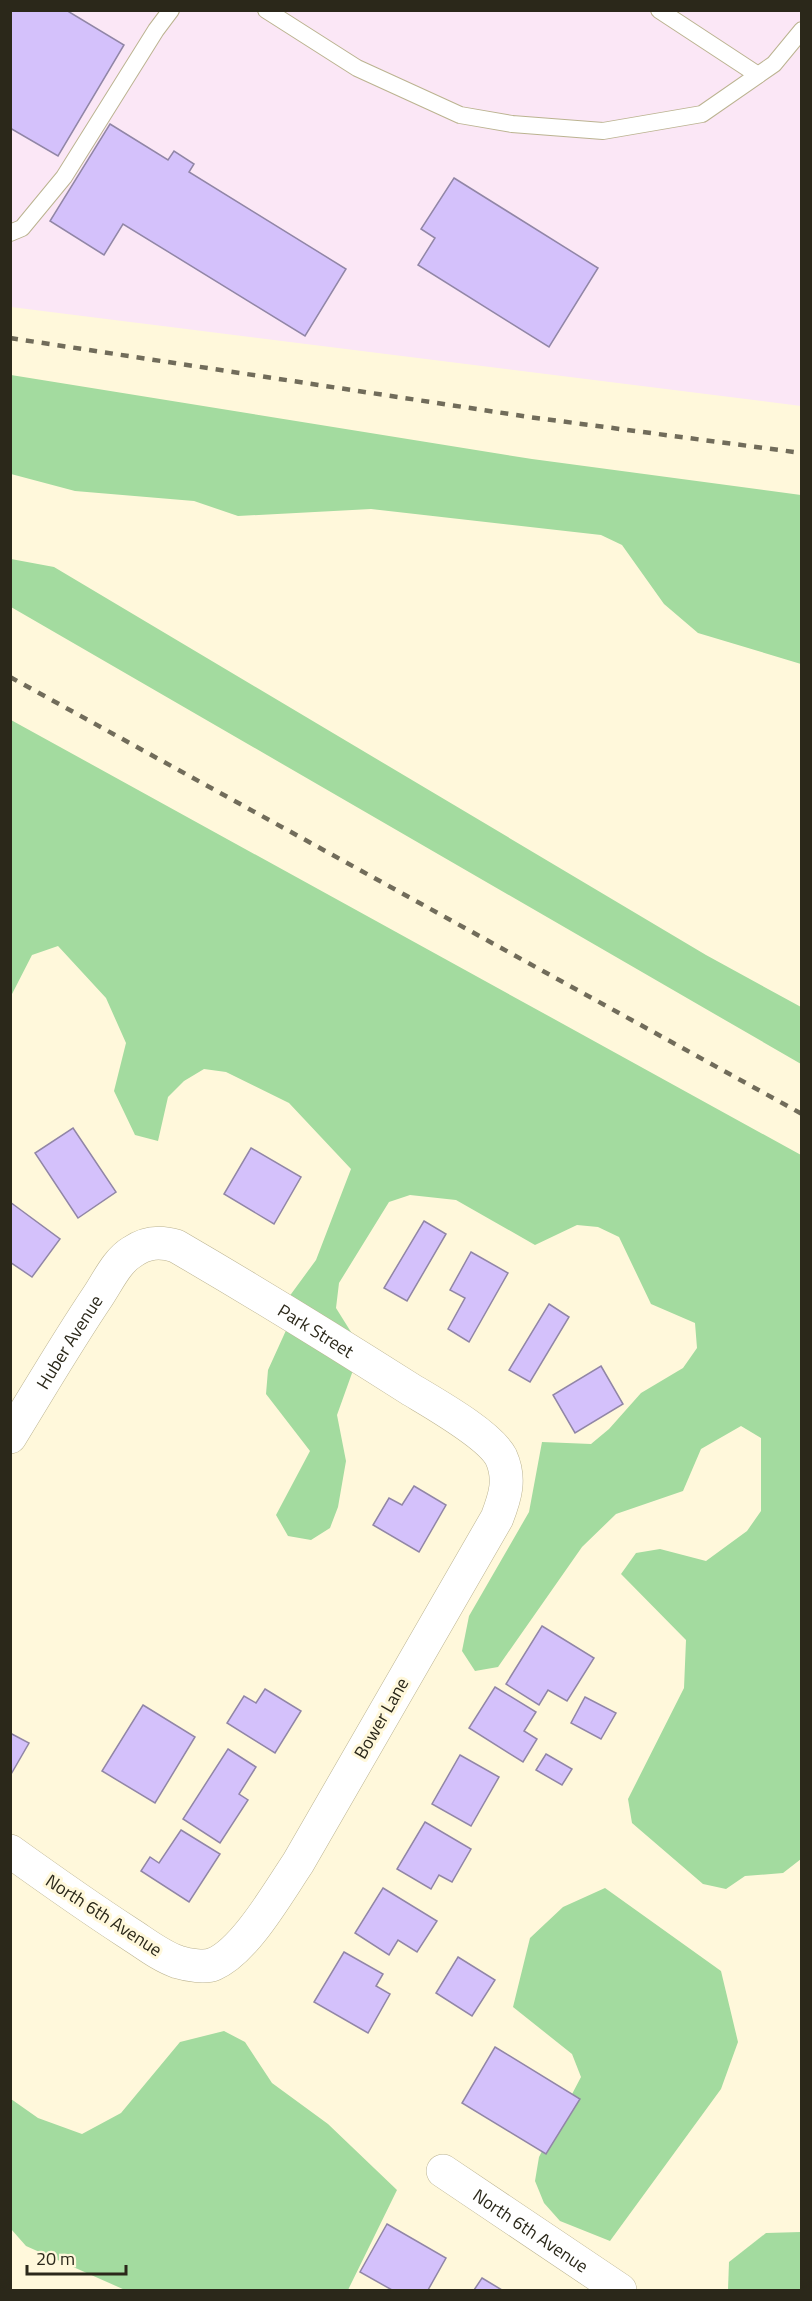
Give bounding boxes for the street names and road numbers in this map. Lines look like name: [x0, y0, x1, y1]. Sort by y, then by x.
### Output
street label: Huber Avenue: [29, 1289, 109, 1394]
street label: Park Street: [273, 1296, 360, 1364]
street label: Bower Lane: [347, 1672, 415, 1764]
street label: North 6th Avenue: [40, 1867, 168, 1963]
street label: North 6th Avenue: [468, 2182, 594, 2279]

